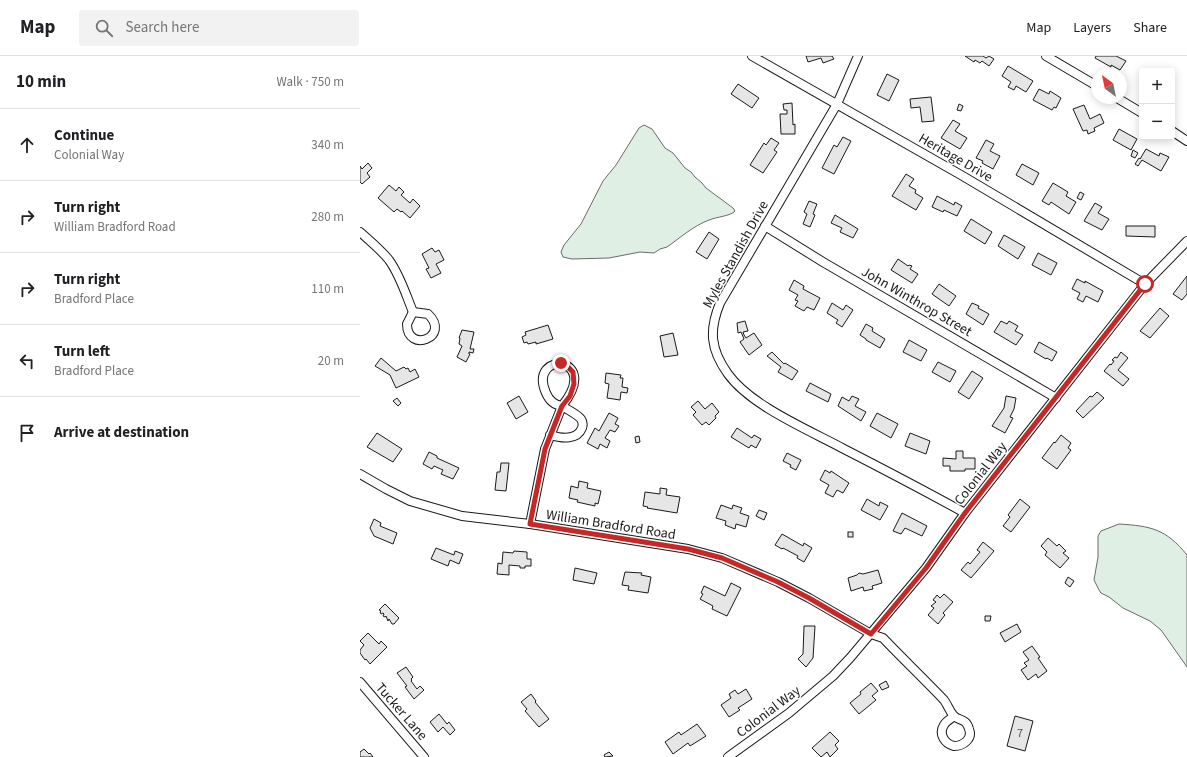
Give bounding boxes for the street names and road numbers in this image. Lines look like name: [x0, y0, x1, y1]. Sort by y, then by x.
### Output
street label: Heritage Drive: [915, 128, 996, 187]
street label: Myles Standish Drive: [698, 197, 774, 312]
street label: John Winthrop Street: [857, 262, 976, 342]
street label: Colonial Way: [950, 437, 1012, 510]
street label: William Bradford Road: [545, 505, 677, 545]
street label: Tucker Lane: [371, 678, 432, 745]
street label: Colonial Way: [732, 681, 805, 743]

